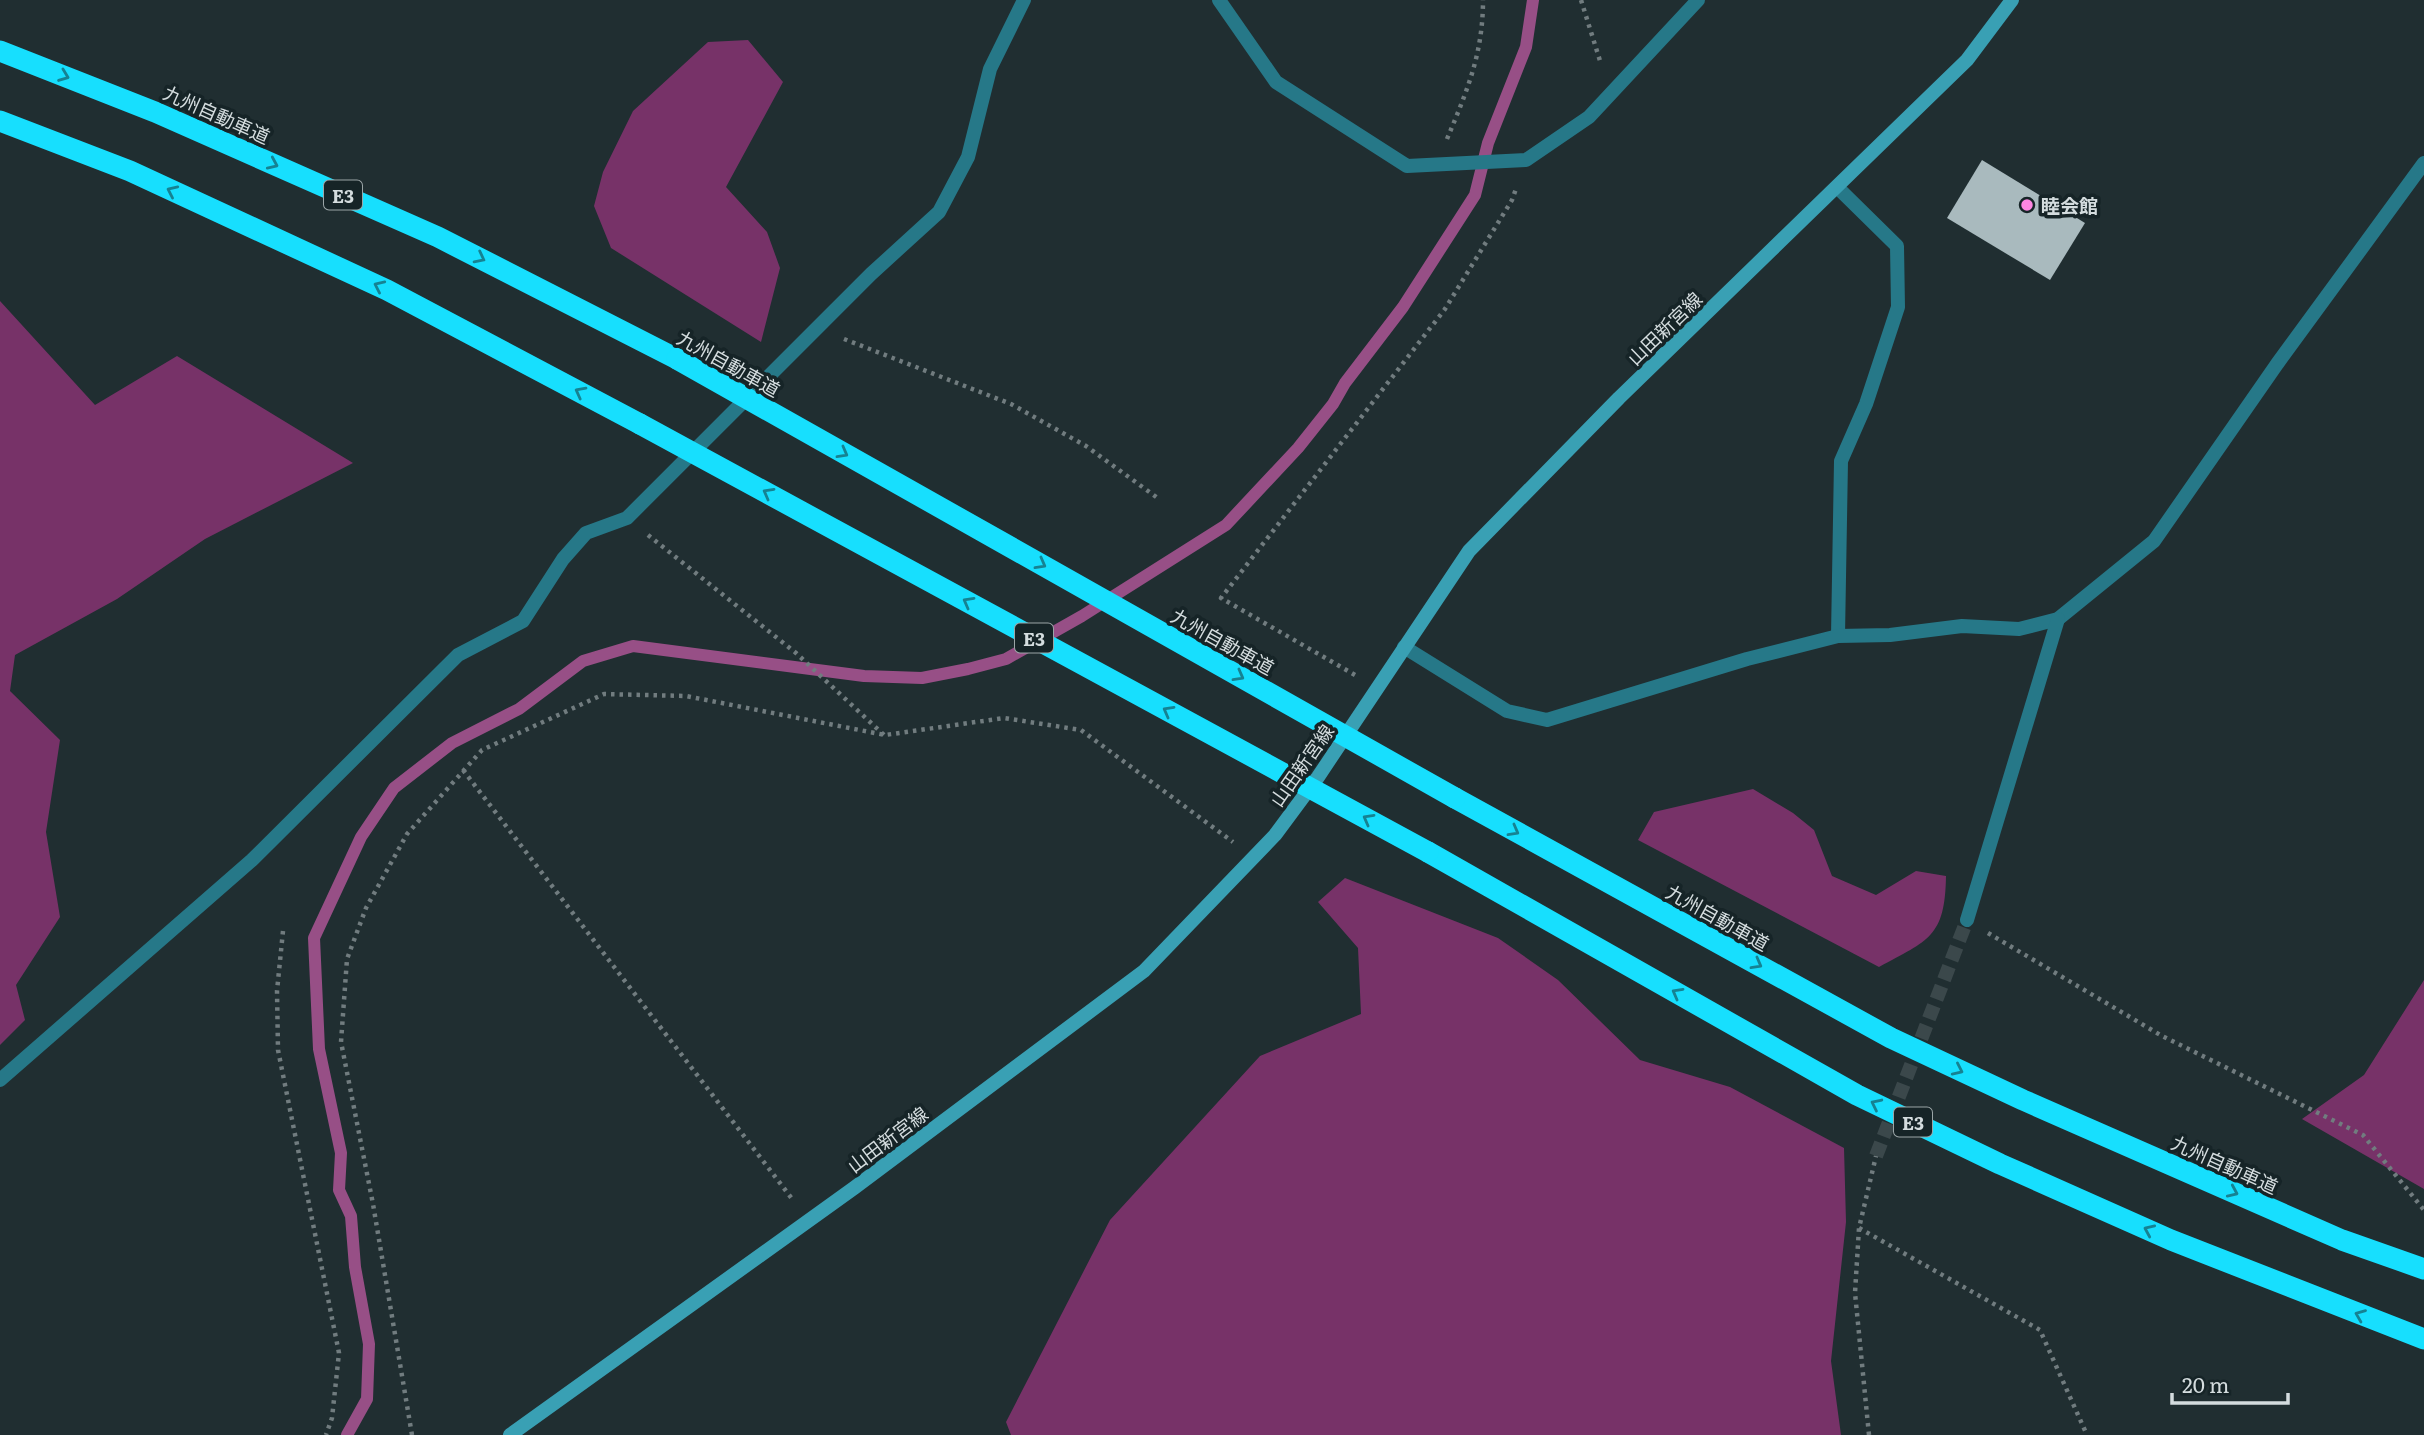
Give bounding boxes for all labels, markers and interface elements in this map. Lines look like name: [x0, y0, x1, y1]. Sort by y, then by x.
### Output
one-way arrow: [57, 67, 69, 81]
street label: 九州自動車道: [159, 78, 275, 150]
one-way arrow: [266, 156, 278, 170]
road number: E3: [324, 180, 362, 210]
one-way arrow: [167, 185, 179, 199]
place label: 睦会館: [2041, 191, 2098, 219]
marker: 睦会館: [2019, 197, 2035, 213]
one-way arrow: [473, 250, 485, 264]
one-way arrow: [374, 280, 386, 294]
street label: 山田新宮線: [1620, 285, 1708, 371]
street label: 九州自動車道: [672, 323, 786, 403]
one-way arrow: [575, 386, 587, 400]
one-way arrow: [835, 445, 848, 458]
one-way arrow: [763, 488, 775, 501]
one-way arrow: [1034, 556, 1046, 569]
one-way arrow: [963, 597, 975, 610]
street label: 九州自動車道: [1166, 601, 1280, 681]
road number: E3: [1015, 624, 1053, 652]
one-way arrow: [1232, 668, 1244, 681]
one-way arrow: [1163, 706, 1175, 719]
street label: 山田新宮線: [1262, 718, 1340, 812]
one-way arrow: [1362, 814, 1375, 828]
one-way arrow: [1507, 822, 1520, 836]
street label: 九州自動車道: [1661, 877, 1775, 957]
one-way arrow: [1749, 956, 1762, 969]
one-way arrow: [1672, 988, 1685, 1001]
one-way arrow: [1951, 1061, 1963, 1075]
one-way arrow: [1871, 1098, 1883, 1112]
street label: 山田新宮線: [841, 1099, 933, 1179]
road number: E3: [1894, 1107, 1932, 1136]
street label: 九州自動車道: [2167, 1128, 2283, 1200]
one-way arrow: [2226, 1184, 2238, 1198]
one-way arrow: [2144, 1224, 2156, 1238]
one-way arrow: [2355, 1309, 2367, 1323]
scale bar: [2172, 1362, 2288, 1406]
text: 20 m: [2182, 1368, 2229, 1399]

